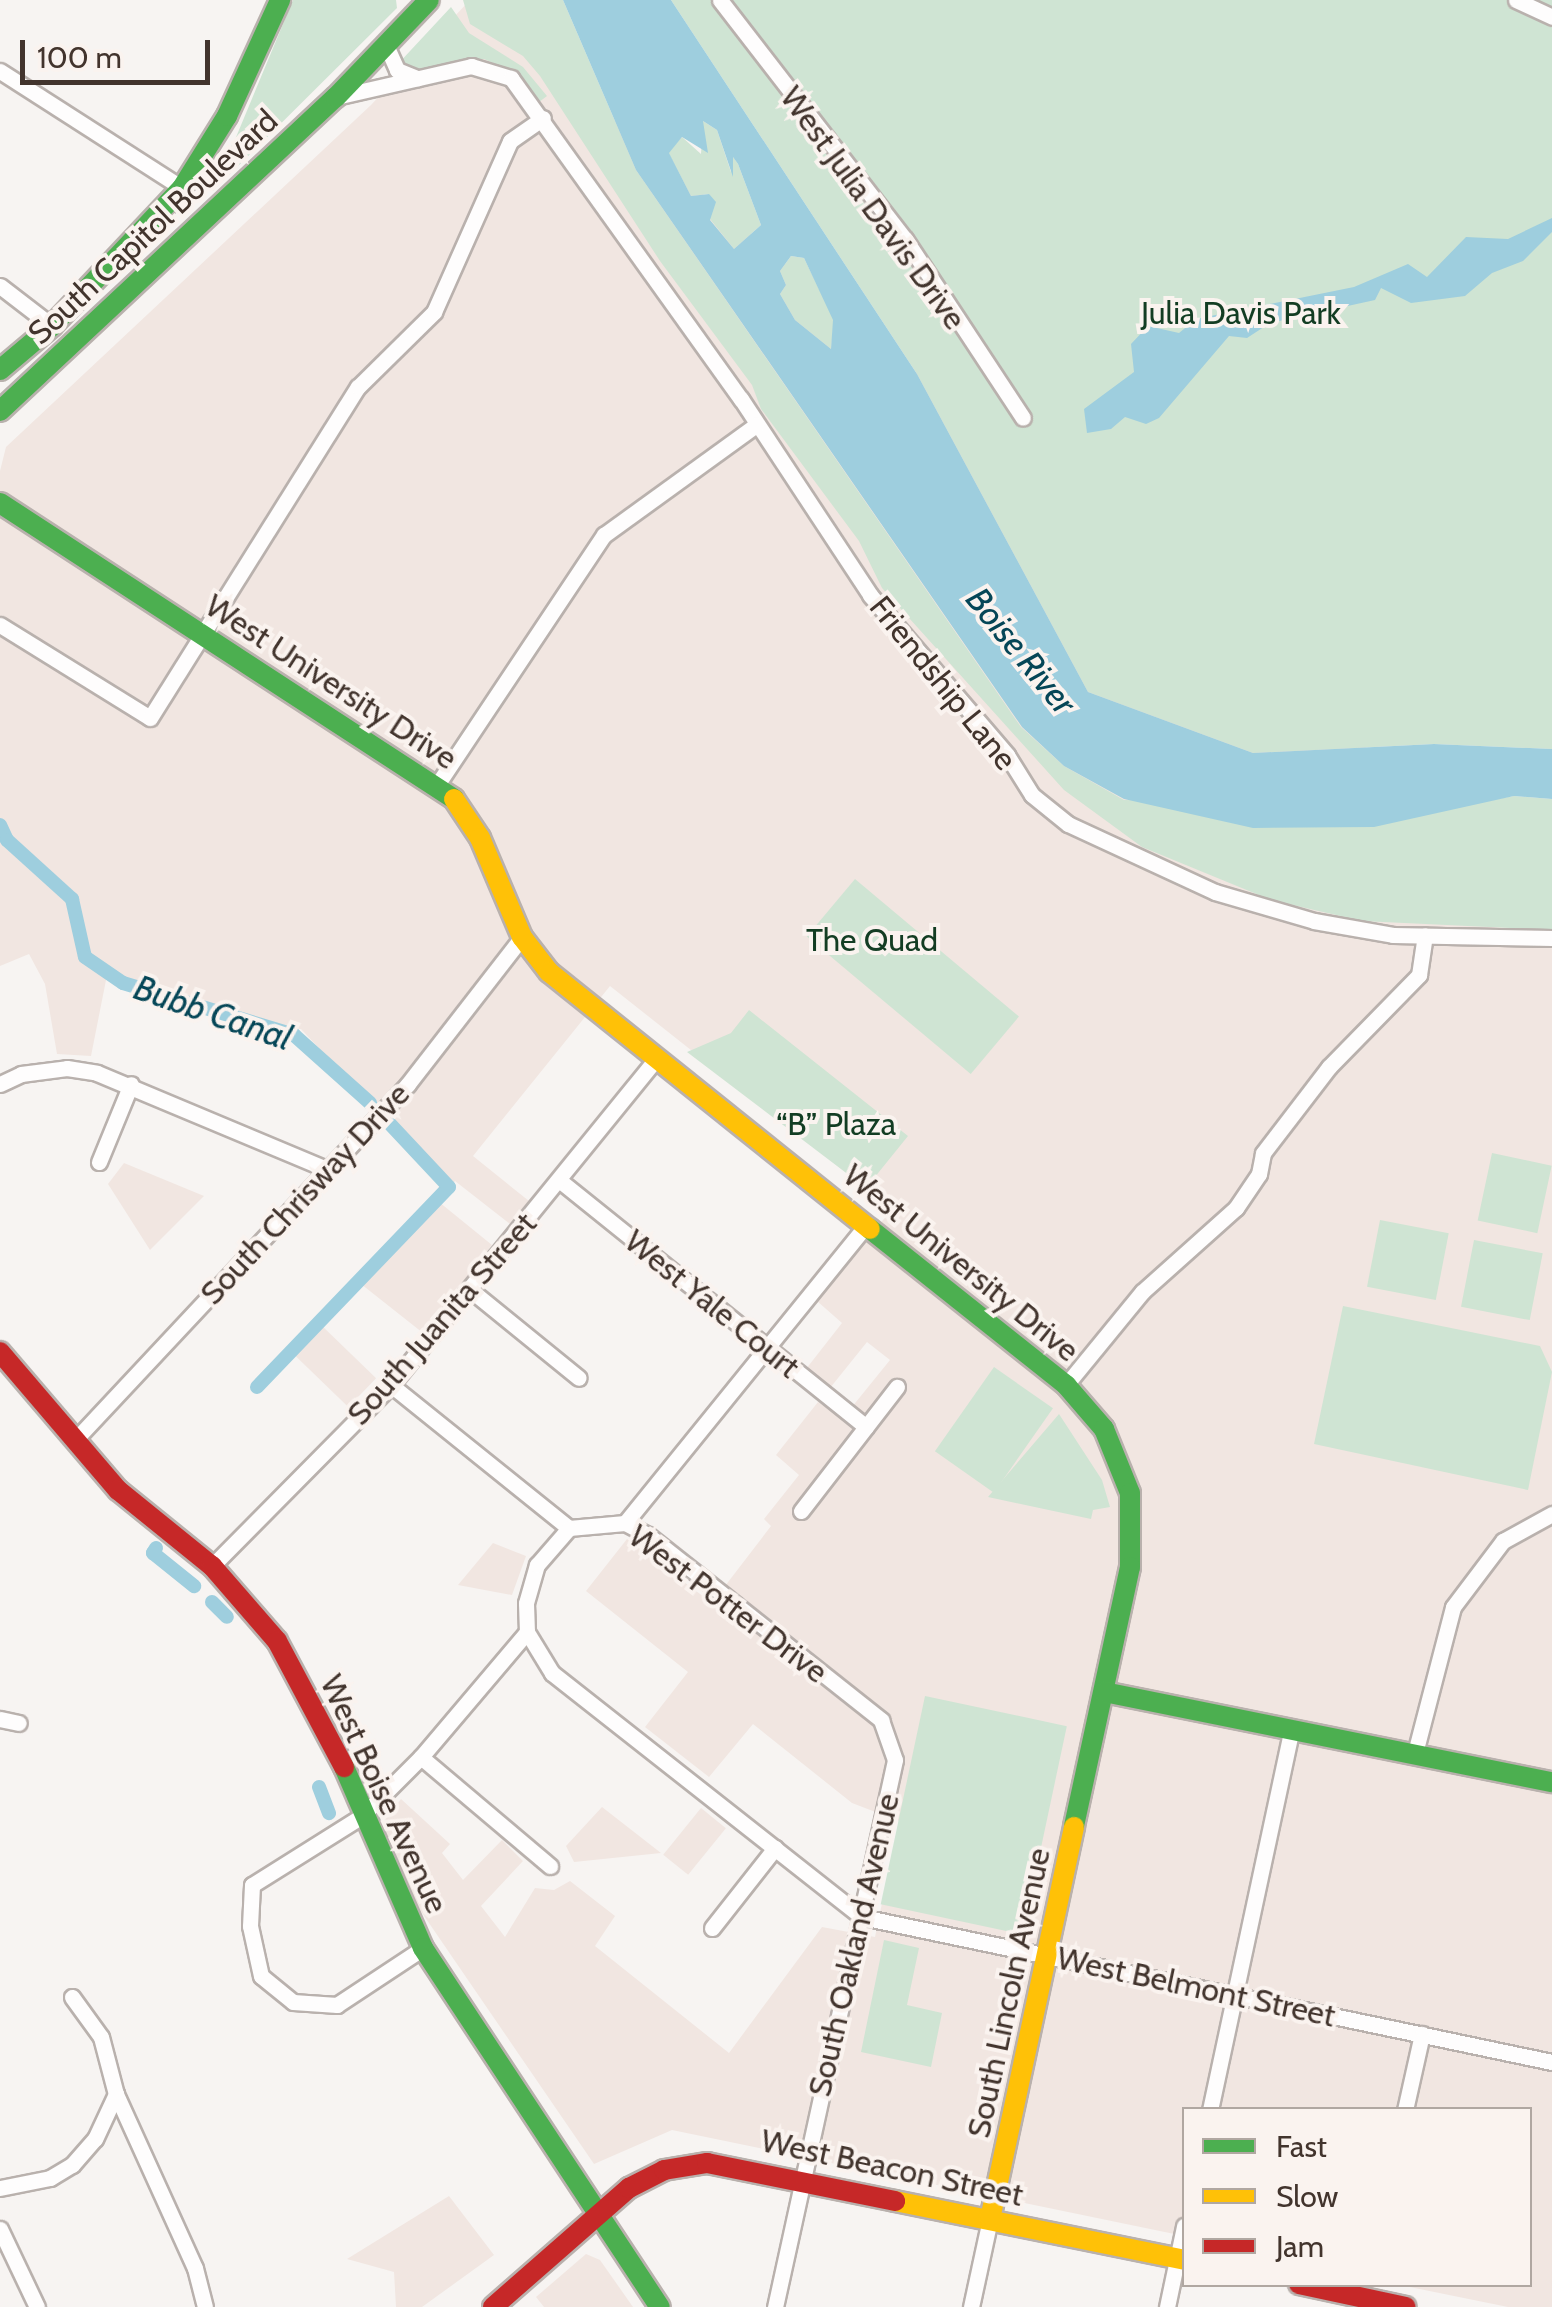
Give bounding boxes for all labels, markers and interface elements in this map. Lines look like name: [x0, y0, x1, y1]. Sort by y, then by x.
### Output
scale bar: [25, 20, 215, 82]
text: 100 m: [37, 39, 122, 76]
street label: West Julia Davis Drive: [772, 79, 974, 337]
street label: South Capitol Boulevard: [20, 102, 286, 352]
park label: Julia Davis Park: [1141, 294, 1341, 332]
water label: Boise River: [957, 579, 1085, 723]
street label: West University Drive: [198, 586, 464, 778]
street label: Friendship Lane: [861, 588, 1025, 778]
park label: The Quad: [806, 921, 938, 959]
water label: Bubb Canal: [129, 966, 297, 1060]
street label: South Chrisway Drive: [193, 1075, 417, 1313]
park label: “B” Plaza: [776, 1105, 896, 1143]
street label: West University Drive: [836, 1156, 1086, 1370]
street label: South Juanita Street: [339, 1205, 545, 1433]
street label: West Yale Court: [617, 1222, 807, 1386]
street label: West Potter Drive: [621, 1517, 835, 1691]
street label: West Boise Avenue: [312, 1669, 456, 1919]
street label: South Oakland Avenue: [800, 1790, 908, 2100]
street label: South Lincoln Avenue: [960, 1845, 1058, 2141]
street label: West Belmont Street: [1054, 1939, 1338, 2035]
legend: [1182, 2107, 1532, 2287]
street label: West Beacon Street: [758, 2121, 1026, 2215]
text: Fast: [1276, 2128, 1327, 2165]
text: Slow: [1276, 2178, 1338, 2215]
text: Jam: [1276, 2228, 1324, 2265]

